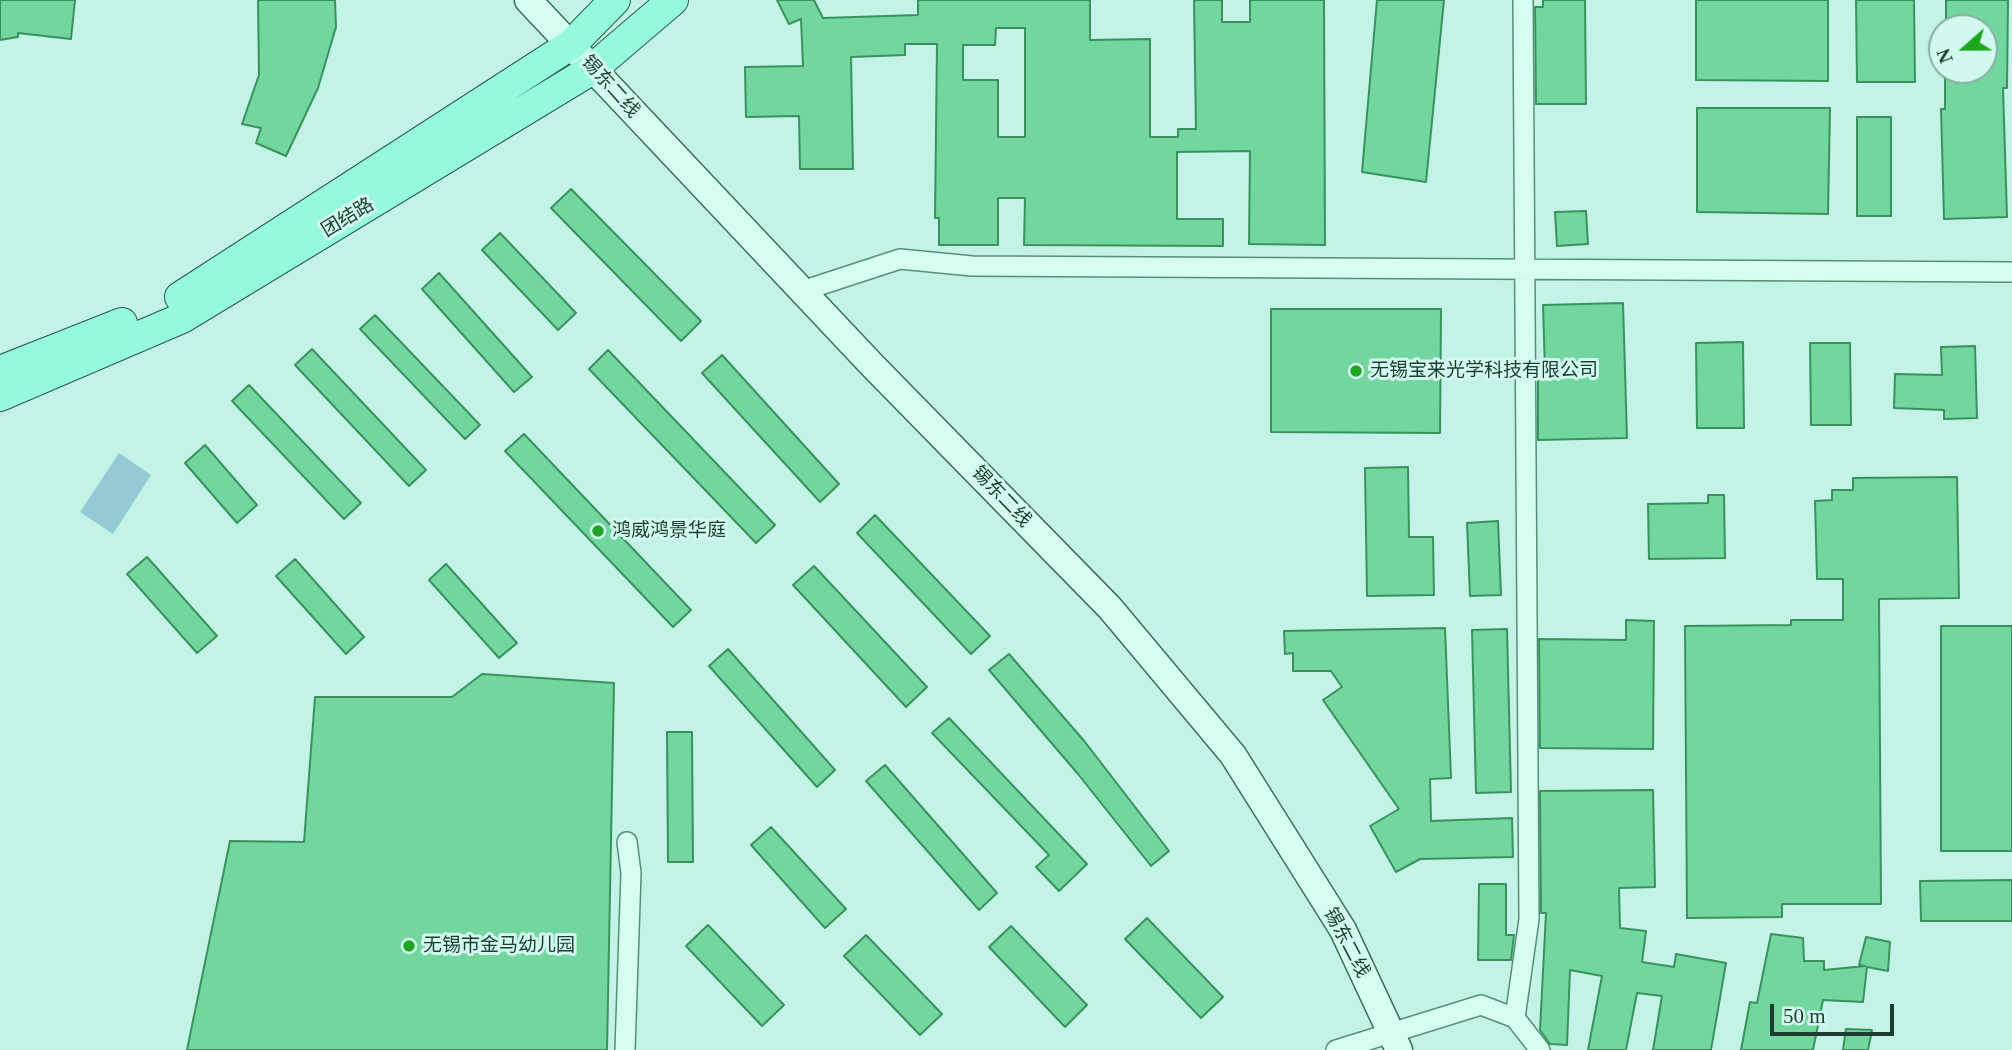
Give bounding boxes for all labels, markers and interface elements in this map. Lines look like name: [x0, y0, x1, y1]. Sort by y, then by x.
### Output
north arrow: [1928, 14, 1998, 84]
text: N: [1933, 46, 1957, 66]
street label: 锡东二线: [576, 51, 644, 123]
street label: 团结路: [318, 194, 378, 242]
place label: 无锡宝来光学科技有限公司: [1370, 360, 1598, 382]
marker: 无锡宝来光学科技有限公司: [1348, 363, 1364, 379]
street label: 锡东二线: [966, 462, 1036, 532]
place label: 鸿威鸿景华庭: [612, 520, 726, 542]
marker: 鸿威鸿景华庭: [590, 523, 606, 539]
street label: 锡东二线: [1318, 904, 1374, 982]
place label: 无锡市金马幼儿园: [423, 935, 575, 957]
marker: 无锡市金马幼儿园: [401, 938, 417, 954]
scale bar: [1774, 990, 1898, 1034]
text: 50 m: [1783, 1004, 1826, 1028]

